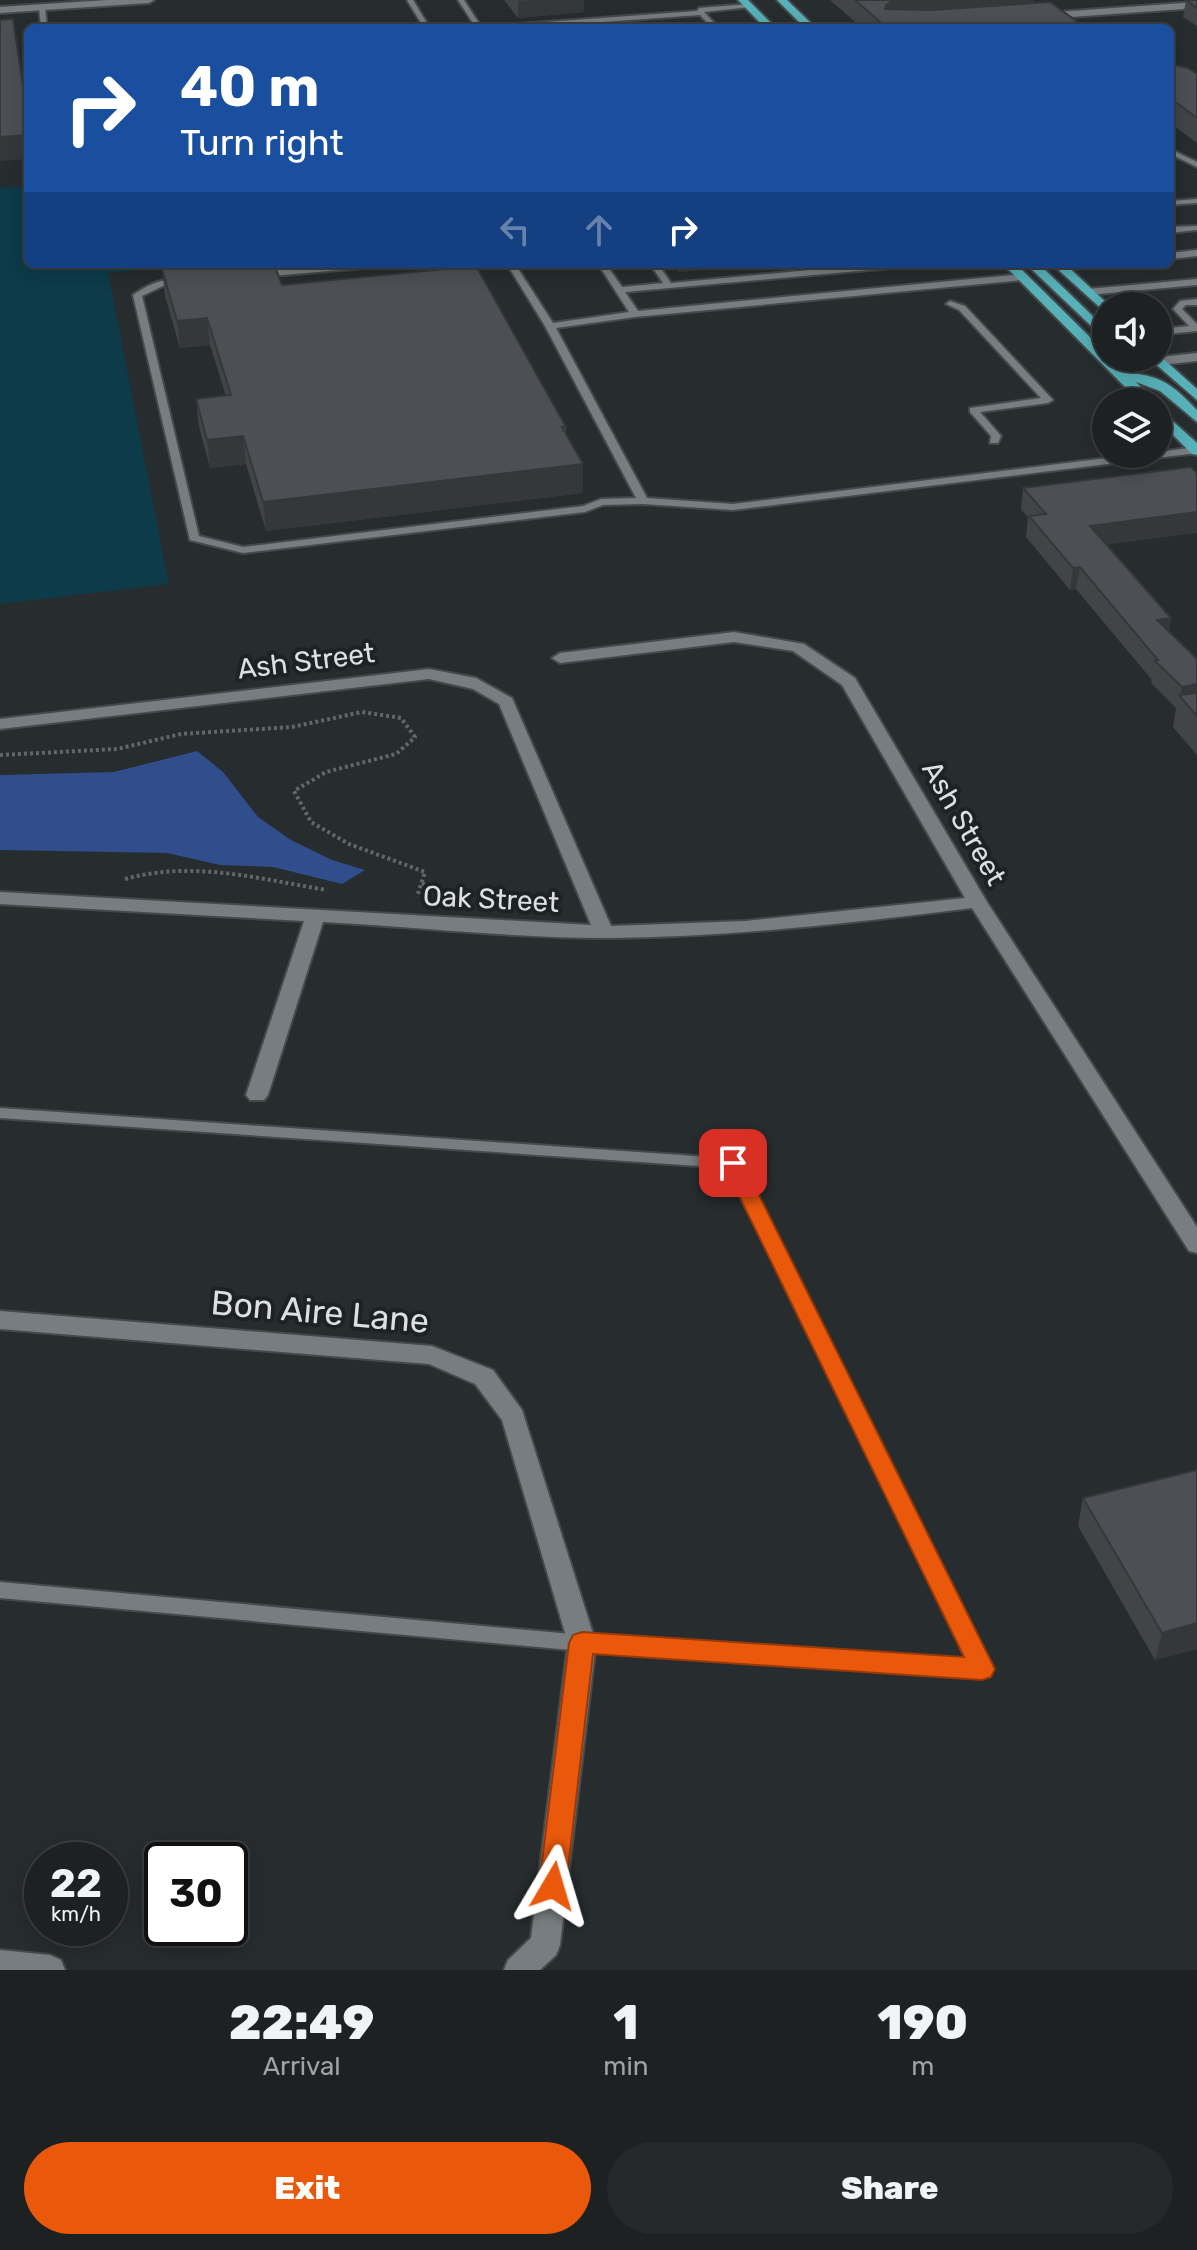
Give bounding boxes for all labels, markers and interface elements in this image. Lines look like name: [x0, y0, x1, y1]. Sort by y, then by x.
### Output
text: 40 m: [180, 54, 320, 120]
icon: right: [48, 56, 152, 160]
text: Turn right: [180, 121, 344, 164]
icon: left: [493, 208, 537, 252]
icon: ahead: [577, 208, 621, 252]
icon: right: [661, 208, 705, 252]
map controls: [1092, 292, 1172, 468]
button: sound: [1092, 292, 1172, 372]
button: layers: [1092, 388, 1172, 468]
street label: Ash Street: [236, 636, 376, 686]
street label: Ash Street: [915, 755, 1013, 891]
street label: Oak Street: [422, 879, 560, 919]
pin: [699, 1129, 767, 1197]
icon: arrive: [711, 1141, 755, 1185]
street label: Bon Aire Lane: [209, 1282, 431, 1342]
speed limit sign: 30: [144, 1842, 248, 1946]
position arrow: [511, 1844, 595, 1928]
text: 22: [50, 1860, 102, 1907]
text: km/h: [51, 1902, 101, 1926]
text: 22:49: [229, 1994, 374, 2051]
text: 1: [613, 1994, 639, 2051]
text: 190: [877, 1994, 968, 2051]
text: Arrival: [263, 2051, 341, 2082]
text: min: [603, 2051, 649, 2082]
text: m: [911, 2051, 934, 2082]
button: Exit: [24, 2142, 591, 2234]
button: Share: [607, 2142, 1173, 2234]

